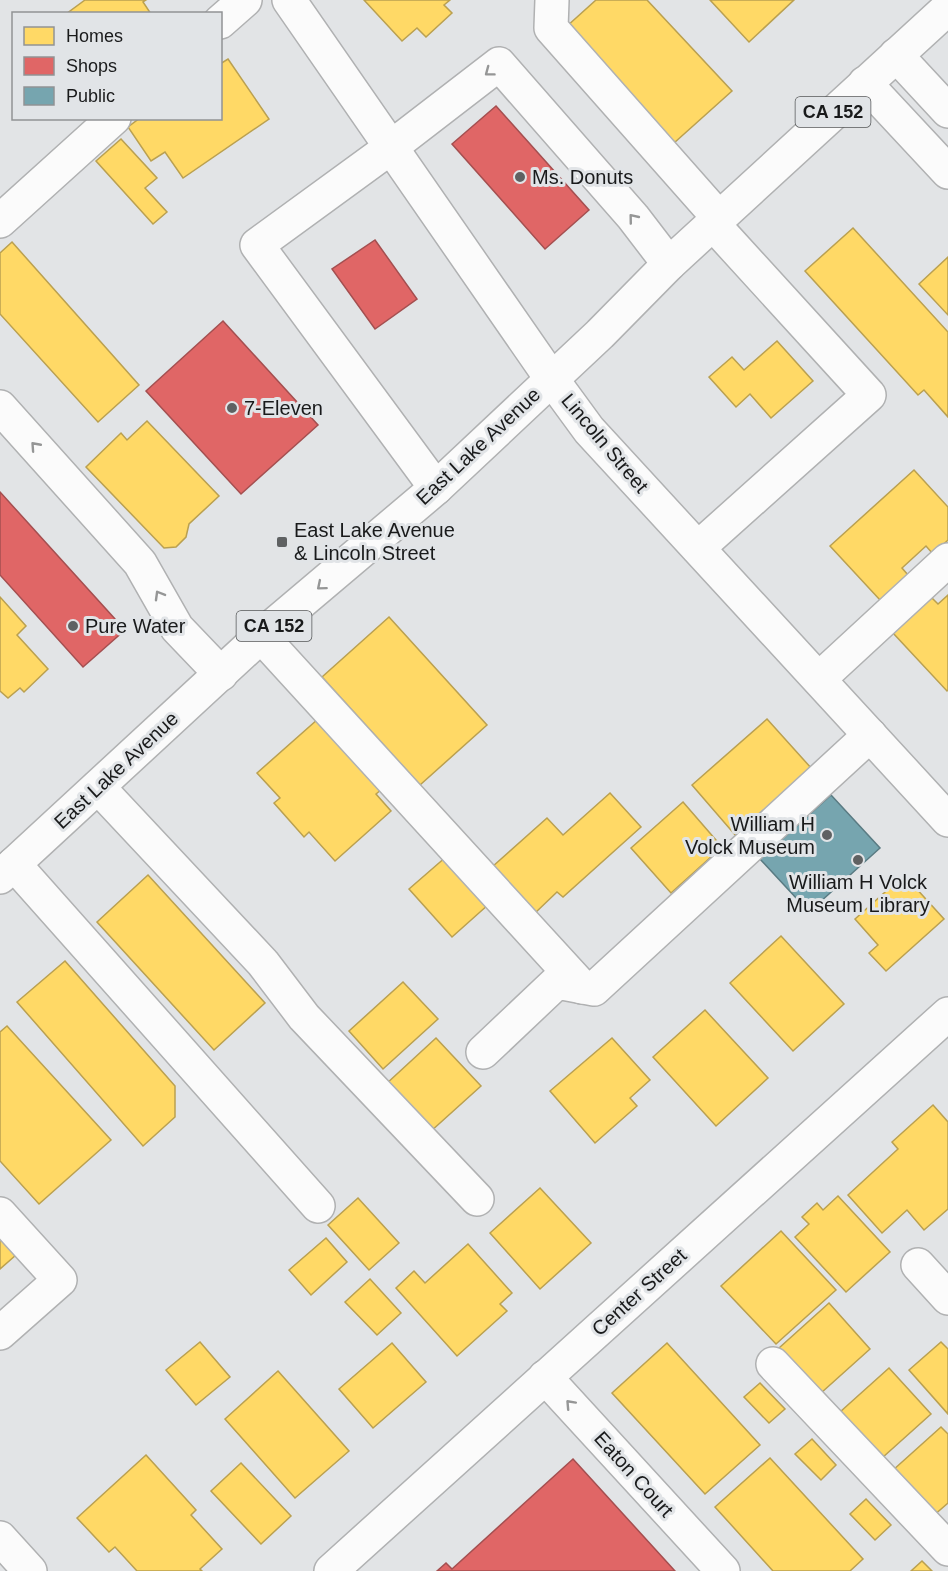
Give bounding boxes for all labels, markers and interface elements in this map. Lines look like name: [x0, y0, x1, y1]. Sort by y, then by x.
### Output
legend: [12, 12, 222, 120]
text: Homes: [66, 26, 123, 46]
text: Shops: [66, 56, 117, 76]
one-way arrow: [485, 64, 496, 75]
text: Public: [66, 86, 115, 106]
road number: CA 152: [796, 97, 870, 127]
place label: Ms. Donuts: [532, 166, 633, 188]
marker: Ms. Donuts: [513, 170, 527, 184]
one-way arrow: [629, 214, 640, 225]
street label: East Lake Avenue: [412, 383, 544, 509]
street label: Lincoln Street: [557, 389, 653, 497]
place label: 7-Eleven: [244, 397, 323, 419]
marker: 7-Eleven: [225, 401, 239, 415]
one-way arrow: [31, 442, 42, 453]
place label: East Lake Avenue & Lincoln Street: [294, 519, 455, 564]
marker: East Lake Avenue & Lincoln Street: [275, 535, 289, 549]
one-way arrow: [317, 579, 328, 590]
one-way arrow: [155, 591, 166, 602]
road number: CA 152: [236, 611, 312, 641]
place label: Pure Water: [85, 615, 186, 637]
marker: Pure Water: [66, 619, 80, 633]
street label: East Lake Avenue: [50, 707, 182, 833]
place label: William H Volck Museum: [685, 813, 815, 858]
marker: William H Volck Museum: [820, 828, 834, 842]
marker: William H Volck Museum Library: [851, 853, 865, 867]
place label: William H Volck Museum Library: [786, 871, 930, 916]
street label: Center Street: [587, 1244, 691, 1340]
one-way arrow: [567, 1400, 578, 1411]
street label: Eaton Court: [590, 1427, 678, 1521]

